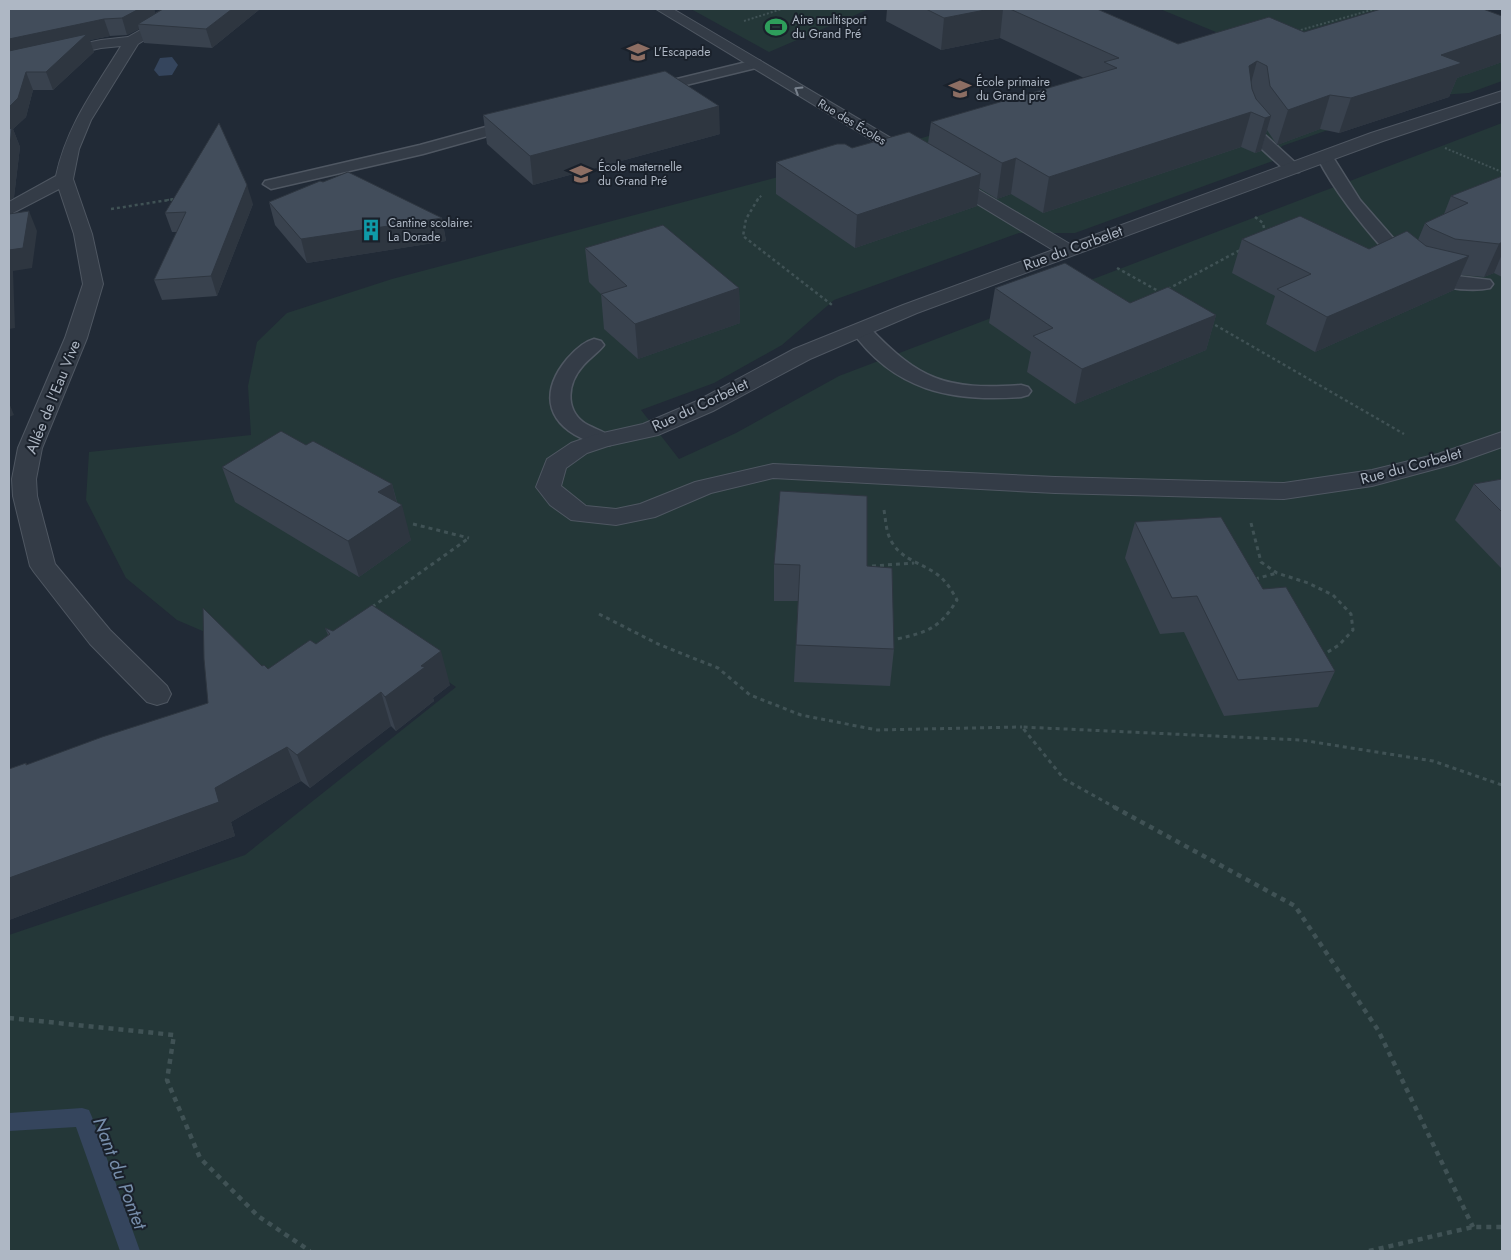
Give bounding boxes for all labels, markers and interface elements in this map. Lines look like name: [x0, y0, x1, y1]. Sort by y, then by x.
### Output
place label: Aire multisport du Grand Pré: [792, 11, 867, 43]
sports icon: Aire multisport du Grand Pré: [763, 14, 789, 40]
school or university icon: L'Escapade: [625, 39, 651, 65]
place label: L'Escapade: [654, 43, 710, 61]
place label: École primaire du Grand pré: [976, 73, 1050, 105]
school or university icon: École primaire du Grand pré: [947, 76, 973, 102]
one-way arrow: [795, 86, 804, 96]
street label: Rue des Écoles: [814, 94, 890, 150]
place label: École maternelle du Grand Pré: [598, 158, 682, 190]
school or university icon: École maternelle du Grand Pré: [568, 161, 594, 187]
place label: Cantine scolaire: La Dorade: [388, 214, 473, 246]
building icon: Cantine scolaire: La Dorade: [358, 217, 384, 243]
street label: Rue du Corbelet: [1020, 220, 1126, 276]
street label: Allée de l'Eau Vive: [20, 337, 86, 457]
street label: Rue du Corbelet: [648, 373, 752, 437]
street label: Rue du Corbelet: [1358, 442, 1464, 490]
water label: Nant du Pontet: [86, 1113, 154, 1234]

